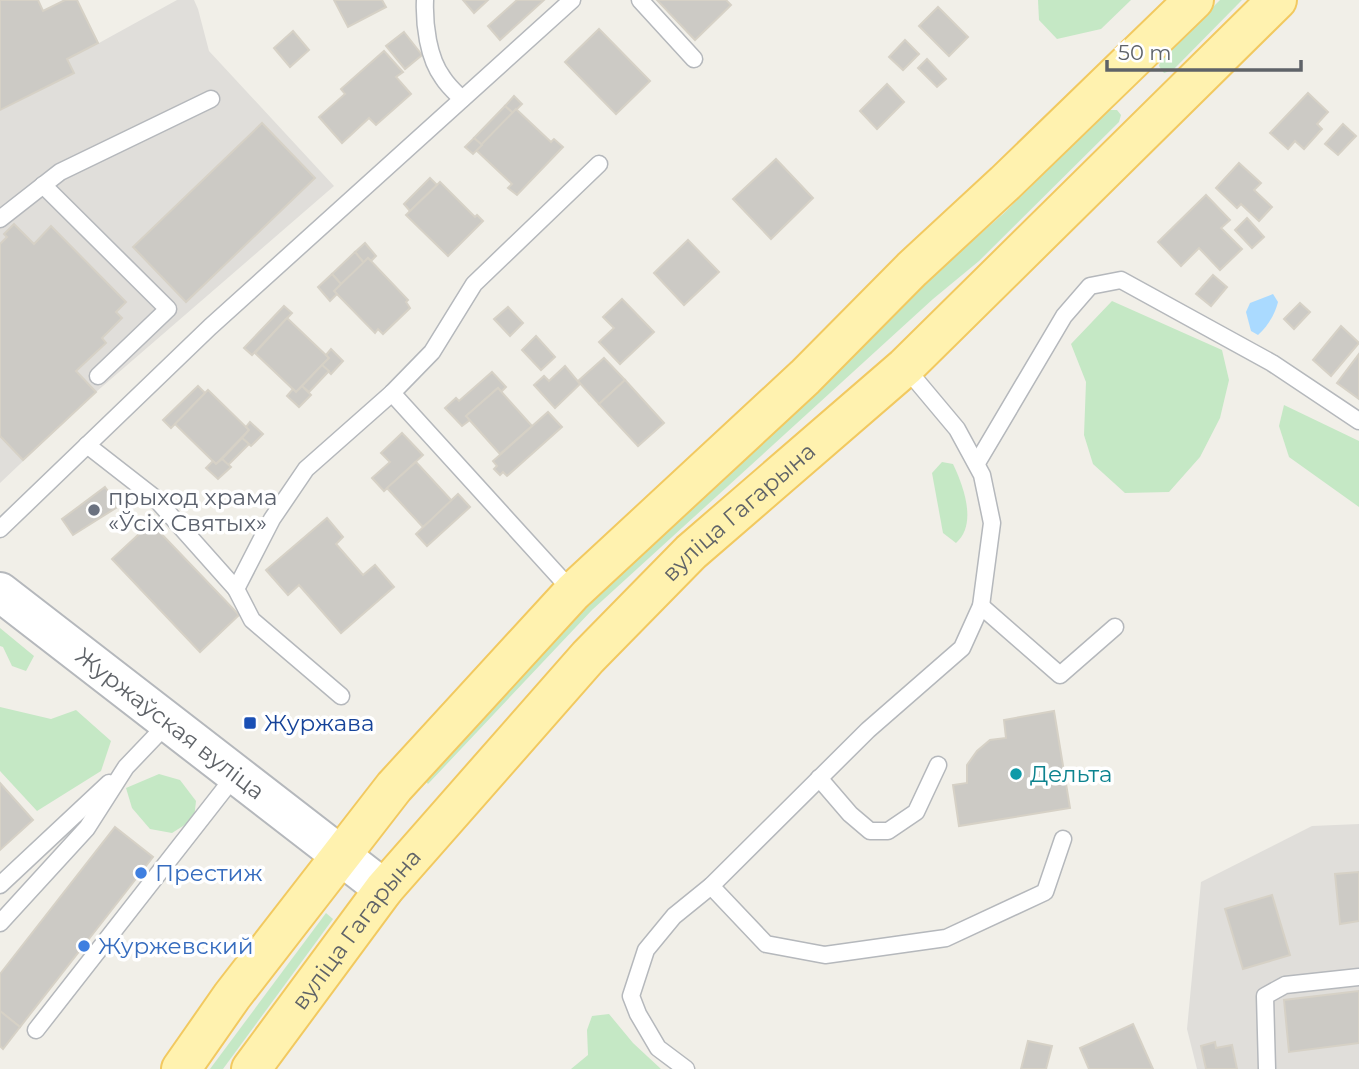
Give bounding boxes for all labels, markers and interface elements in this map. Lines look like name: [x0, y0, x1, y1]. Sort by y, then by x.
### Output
scale bar: [1107, 28, 1301, 72]
text: 50 m: [1118, 40, 1172, 65]
street label: вуліца Гагарына: [656, 437, 821, 587]
place label: прыход храма «Ўсіх Святых»: [108, 483, 277, 537]
marker: прыход храма «Ўсіх Святых»: [86, 502, 102, 518]
street label: Журжаўская вуліца: [70, 642, 270, 805]
place label: Журжава: [264, 709, 374, 737]
marker: Журжава: [242, 715, 258, 731]
place label: Дельта: [1030, 760, 1112, 788]
marker: Дельта: [1008, 766, 1024, 782]
street label: вуліца Гагарына: [286, 843, 427, 1015]
place label: Престиж: [155, 859, 262, 887]
marker: Престиж: [133, 865, 149, 881]
place label: Журжевский: [98, 932, 254, 960]
marker: Журжевский: [76, 938, 92, 954]

